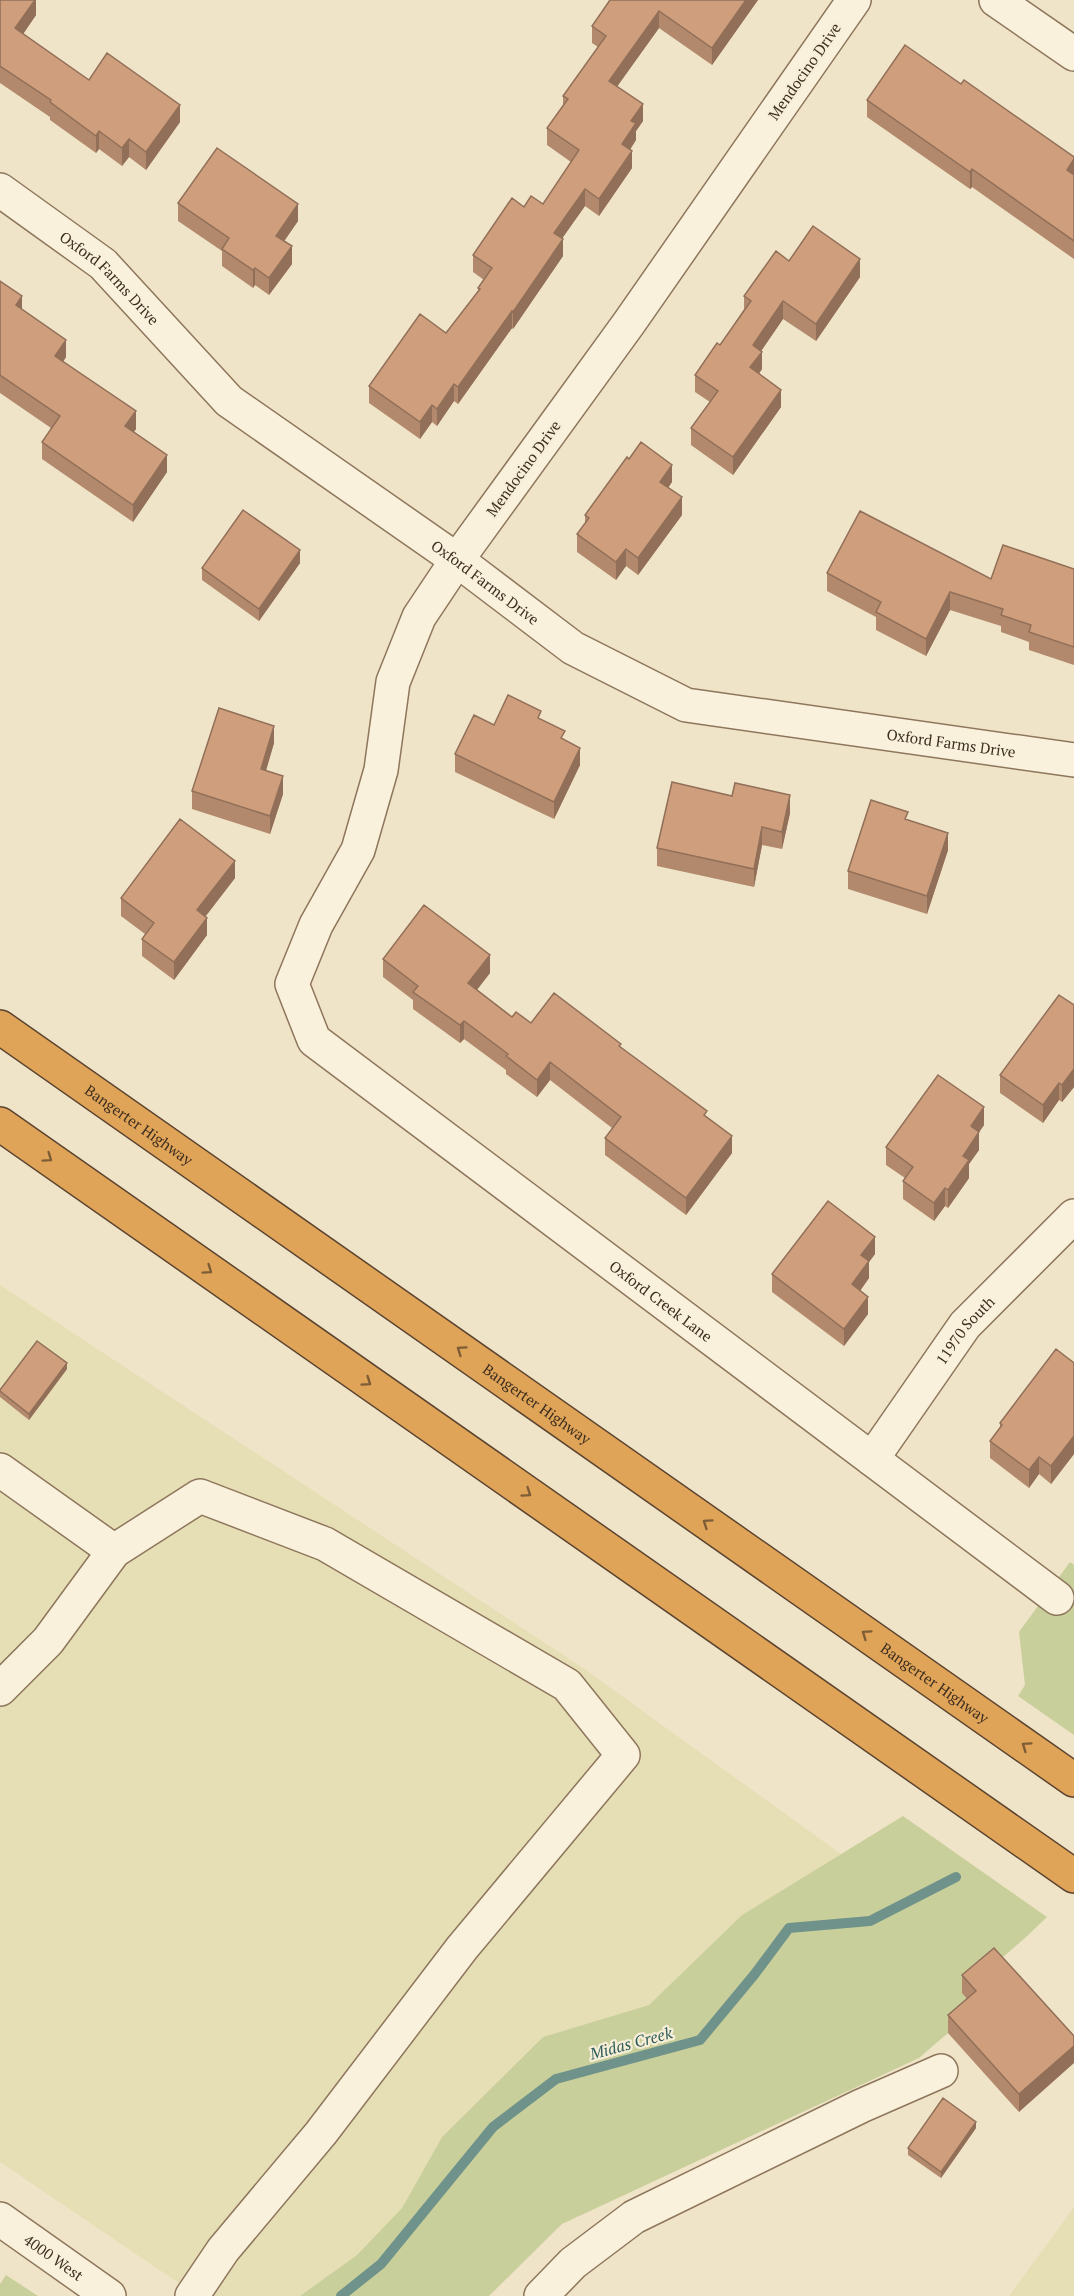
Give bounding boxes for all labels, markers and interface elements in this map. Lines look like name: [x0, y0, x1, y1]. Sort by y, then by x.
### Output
street label: Mendocino Drive: [763, 18, 845, 124]
street label: Oxford Farms Drive: [56, 226, 164, 329]
street label: Mendocino Drive: [481, 416, 565, 520]
street label: Oxford Farms Drive: [428, 535, 544, 629]
street label: Oxford Farms Drive: [886, 724, 1017, 762]
street label: Bangerter Highway: [81, 1080, 198, 1170]
one-way arrow: [41, 1151, 52, 1162]
street label: Oxford Creek Lane: [606, 1256, 717, 1346]
one-way arrow: [201, 1263, 212, 1274]
street label: 11970 South: [931, 1291, 999, 1368]
one-way arrow: [457, 1346, 468, 1357]
street label: Bangerter Highway: [479, 1359, 596, 1449]
one-way arrow: [361, 1375, 372, 1386]
one-way arrow: [521, 1486, 532, 1497]
one-way arrow: [702, 1519, 713, 1530]
one-way arrow: [862, 1630, 873, 1641]
street label: Bangerter Highway: [877, 1638, 993, 1728]
one-way arrow: [1022, 1742, 1033, 1753]
water label: Midas Creek: [586, 2021, 675, 2065]
street label: 4000 West: [20, 2229, 88, 2285]

